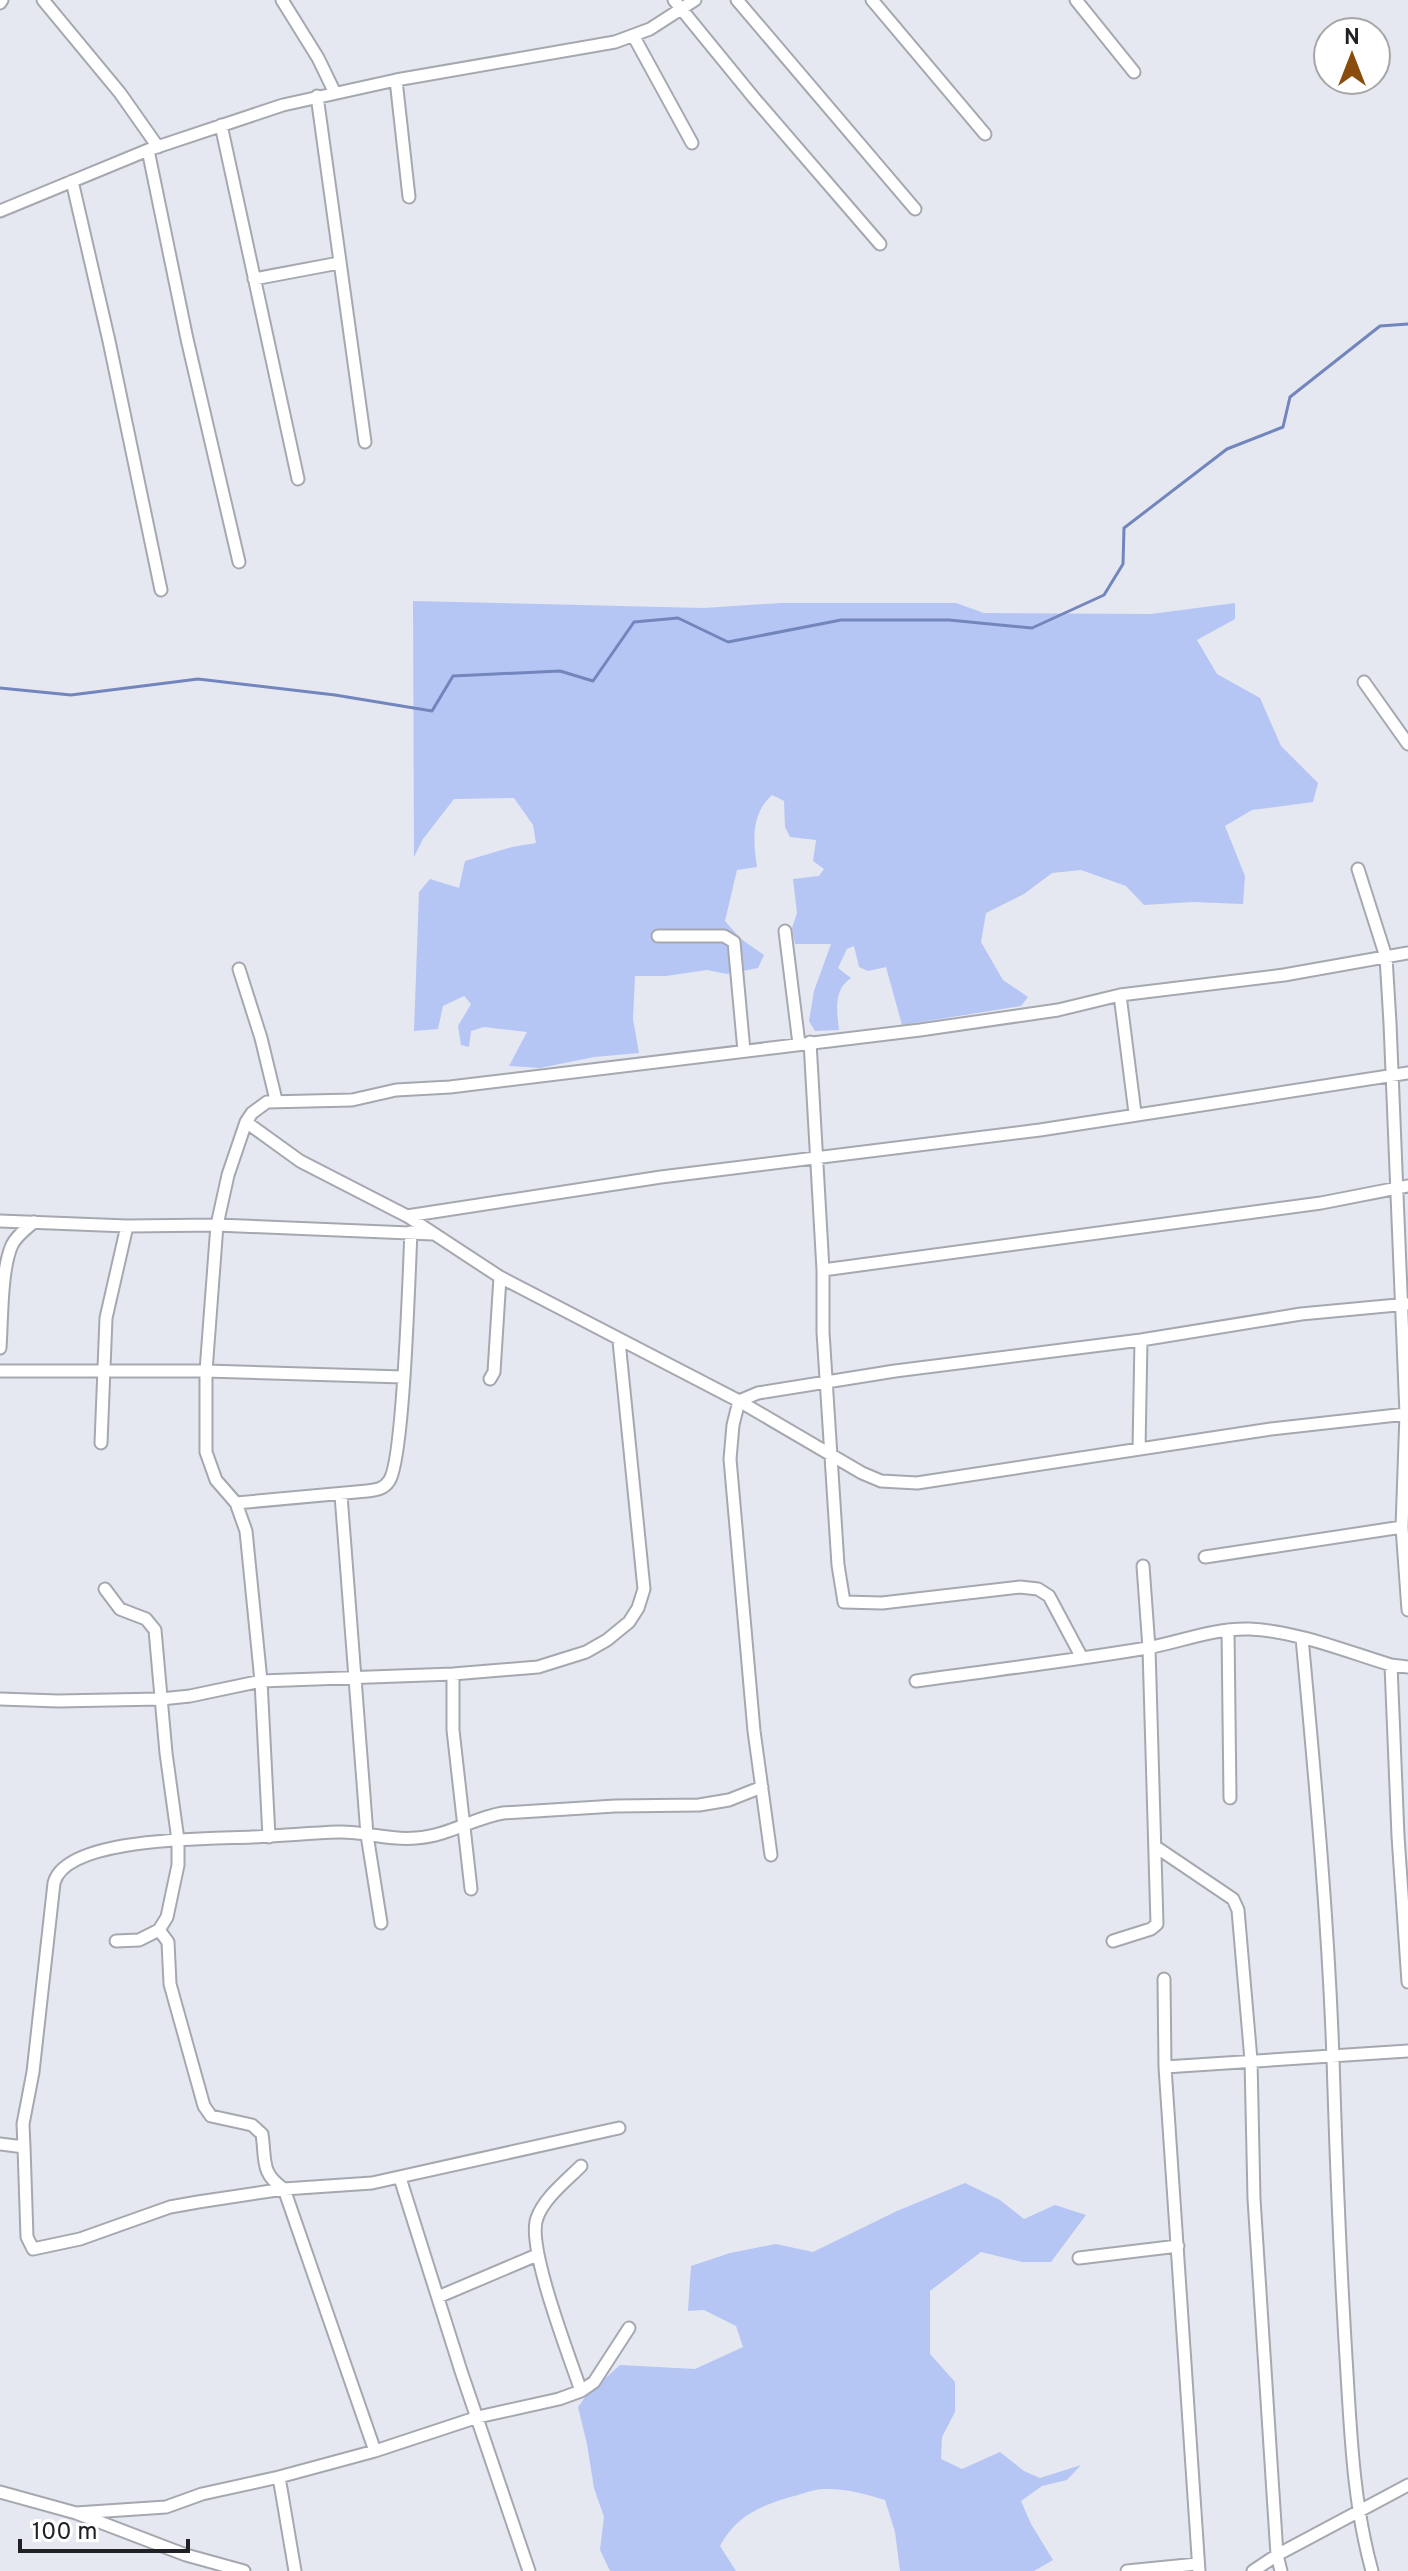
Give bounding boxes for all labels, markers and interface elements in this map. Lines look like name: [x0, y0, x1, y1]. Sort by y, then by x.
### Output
north arrow: [1312, 16, 1392, 96]
text: N: [1344, 25, 1360, 52]
scale bar: [20, 2503, 188, 2553]
text: 100 m: [32, 2518, 98, 2548]

